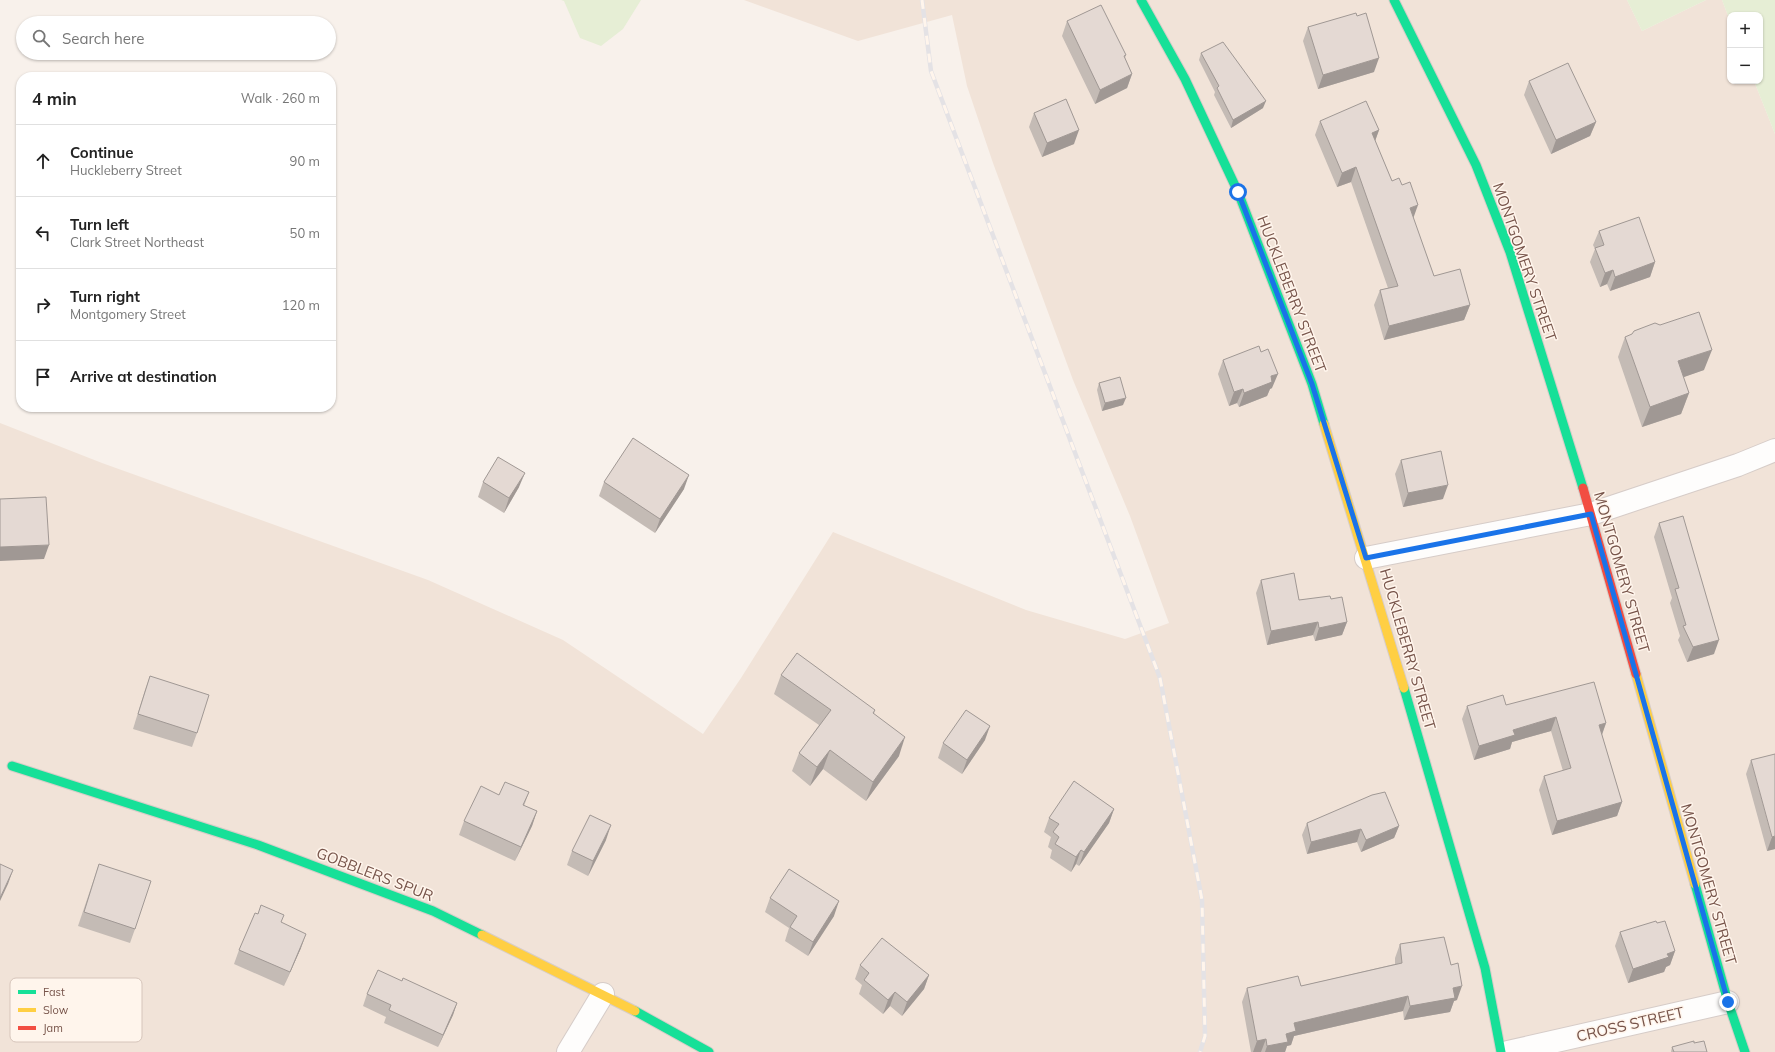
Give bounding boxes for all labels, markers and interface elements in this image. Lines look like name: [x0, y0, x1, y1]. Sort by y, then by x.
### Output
map controls: [1727, 12, 1763, 84]
button: +: [1727, 12, 1763, 48]
search box: [16, 16, 336, 60]
icon: search: [30, 27, 52, 49]
text: Search here: [62, 29, 144, 48]
button: −: [1727, 48, 1763, 84]
text: 4 min: [32, 88, 77, 109]
text: Walk · 260 m: [241, 90, 320, 106]
text: Continue: [70, 143, 133, 162]
icon: ahead: [32, 150, 54, 172]
text: 90 m: [290, 153, 320, 169]
text: Huckleberry Street: [70, 162, 182, 178]
street label: MONTGOMERY STREET: [1489, 180, 1561, 344]
route start: [1229, 183, 1247, 201]
street label: HUCKLEBERRY STREET: [1253, 213, 1331, 375]
text: Turn left: [70, 215, 129, 234]
icon: left: [32, 222, 54, 244]
text: 50 m: [290, 225, 320, 241]
text: Clark Street Northeast: [70, 234, 204, 250]
text: Turn right: [70, 287, 140, 306]
icon: right: [32, 294, 54, 316]
text: 120 m: [282, 297, 320, 313]
text: Montgomery Street: [70, 306, 186, 322]
icon: arrive: [32, 366, 54, 388]
text: Arrive at destination: [70, 367, 217, 386]
street label: MONTGOMERY STREET: [1590, 489, 1654, 655]
street label: HUCKLEBERRY STREET: [1376, 566, 1440, 732]
street label: MONTGOMERY STREET: [1677, 801, 1741, 967]
street label: GOBBLERS SPUR: [314, 843, 436, 905]
legend: [10, 978, 142, 1042]
text: Fast: [43, 985, 65, 999]
route end: [1719, 993, 1737, 1011]
street label: CROSS STREET: [1574, 1002, 1686, 1046]
text: Slow: [43, 1003, 69, 1017]
text: Jam: [43, 1021, 63, 1035]

